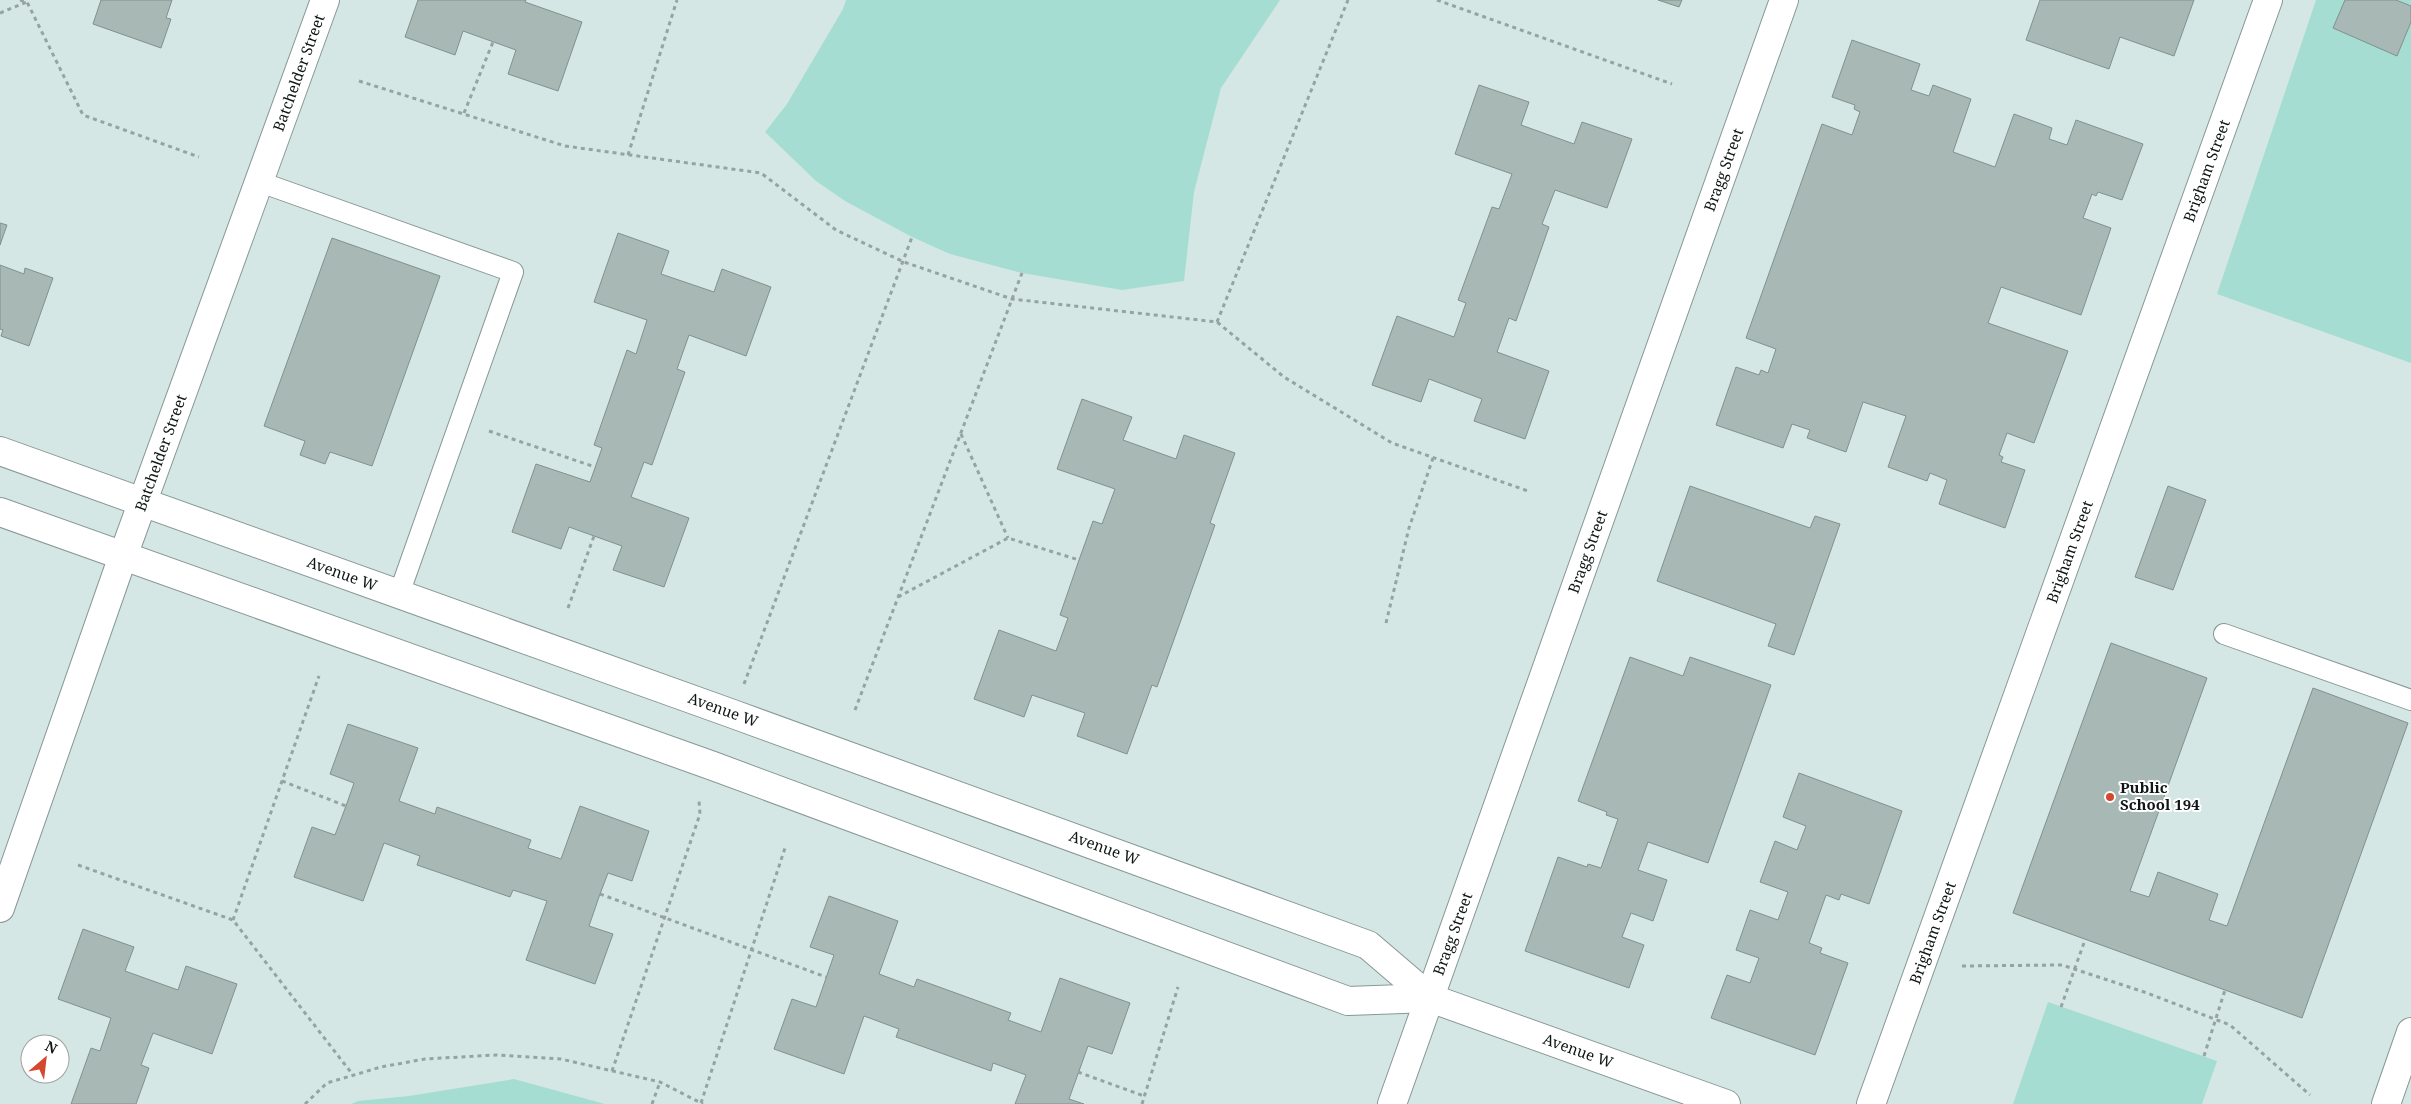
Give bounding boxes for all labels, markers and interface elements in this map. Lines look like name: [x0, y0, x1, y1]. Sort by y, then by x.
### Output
street label: Batchelder Street: [268, 11, 329, 134]
street label: Brigham Street: [2178, 117, 2234, 225]
street label: Bragg Street: [1699, 125, 1747, 214]
street label: Batchelder Street: [130, 391, 191, 514]
street label: Brigham Street: [2041, 498, 2097, 606]
street label: Bragg Street: [1563, 507, 1611, 596]
street label: Avenue W: [305, 551, 380, 595]
street label: Avenue W: [686, 687, 761, 731]
place label: Public School 194: [2120, 777, 2200, 814]
marker: Public School 194: [2104, 791, 2116, 803]
street label: Avenue W: [1067, 825, 1142, 869]
street label: Brigham Street: [1904, 879, 1960, 987]
street label: Bragg Street: [1428, 889, 1476, 978]
street label: Avenue W: [1541, 1028, 1616, 1072]
north arrow: [20, 1034, 70, 1084]
text: N: [42, 1036, 61, 1058]

